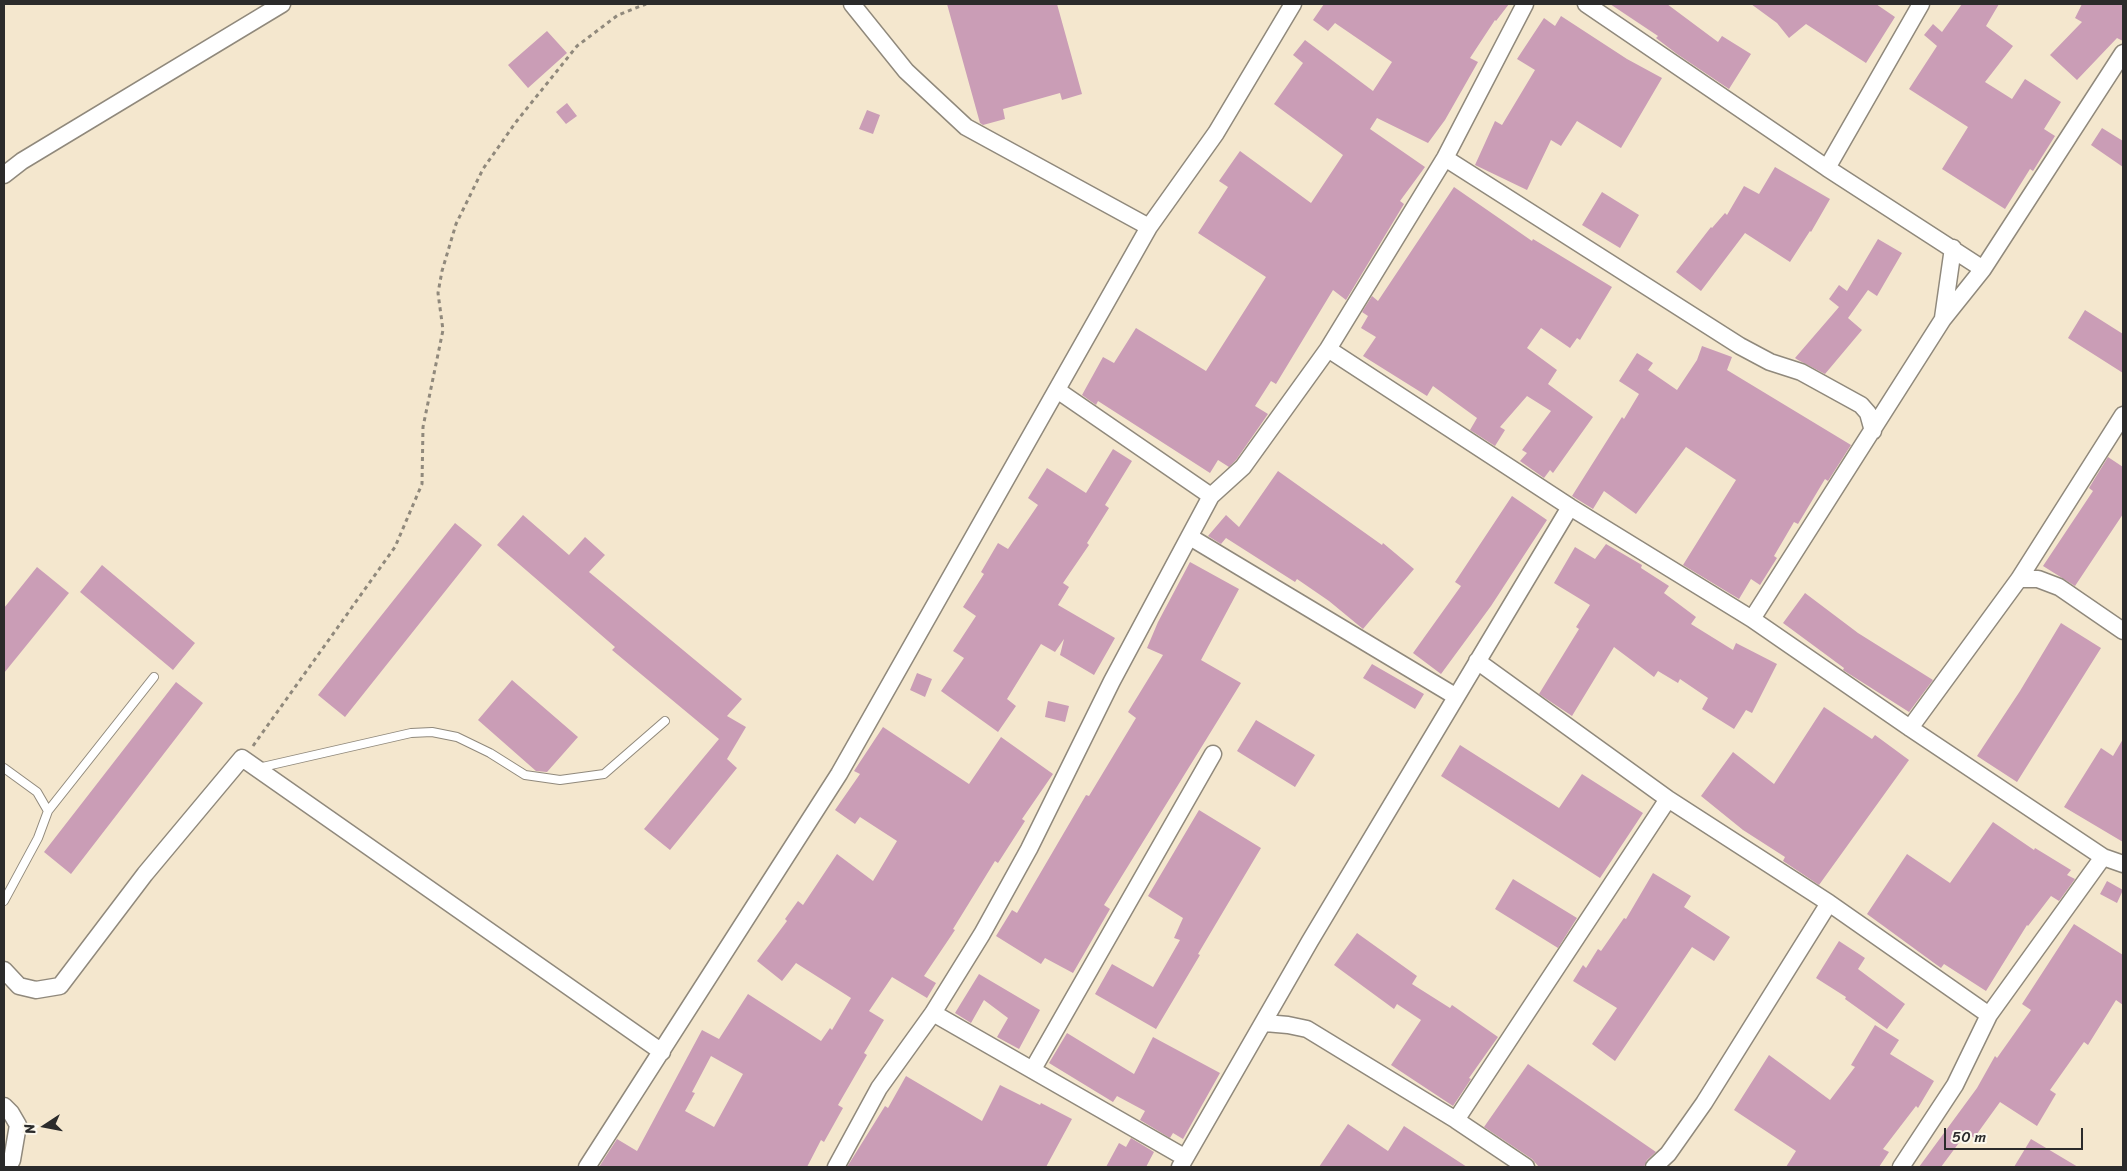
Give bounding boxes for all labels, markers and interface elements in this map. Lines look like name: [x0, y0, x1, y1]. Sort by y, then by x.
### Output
north arrow: [20, 1101, 70, 1151]
scale bar: [1947, 1118, 2086, 1150]
text: N: [17, 1122, 43, 1136]
text: 50 m: [1952, 1124, 1986, 1150]

